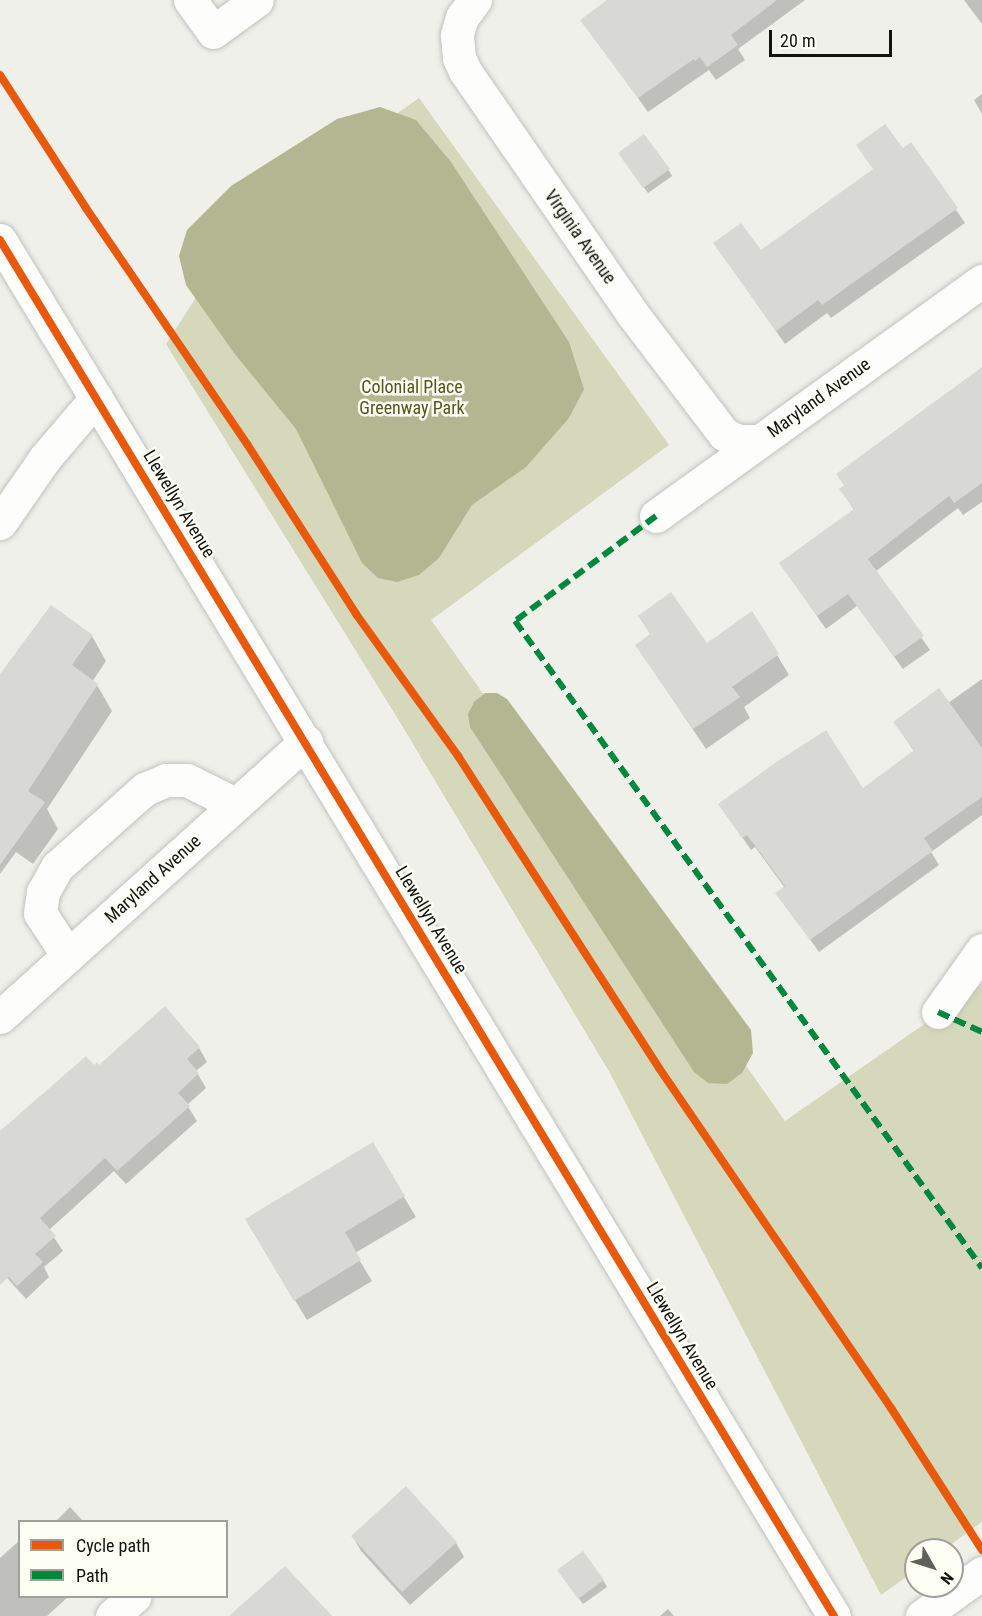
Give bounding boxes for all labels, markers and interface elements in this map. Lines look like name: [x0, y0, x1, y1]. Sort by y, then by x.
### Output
scale bar: [772, 18, 895, 56]
text: 20 m: [780, 30, 815, 51]
street label: Virginia Avenue: [540, 186, 620, 288]
street label: Maryland Avenue: [763, 353, 875, 443]
park label: Colonial Place Greenway Park: [359, 377, 465, 420]
street label: Llewellyn Avenue: [138, 446, 220, 562]
street label: Maryland Avenue: [101, 830, 205, 928]
street label: Llewellyn Avenue: [390, 862, 472, 978]
street label: Llewellyn Avenue: [641, 1278, 723, 1394]
legend: [18, 1520, 228, 1598]
text: Cycle path: [76, 1535, 150, 1556]
north arrow: [904, 1538, 964, 1598]
text: Path: [76, 1565, 109, 1586]
text: N: [936, 1569, 957, 1588]

